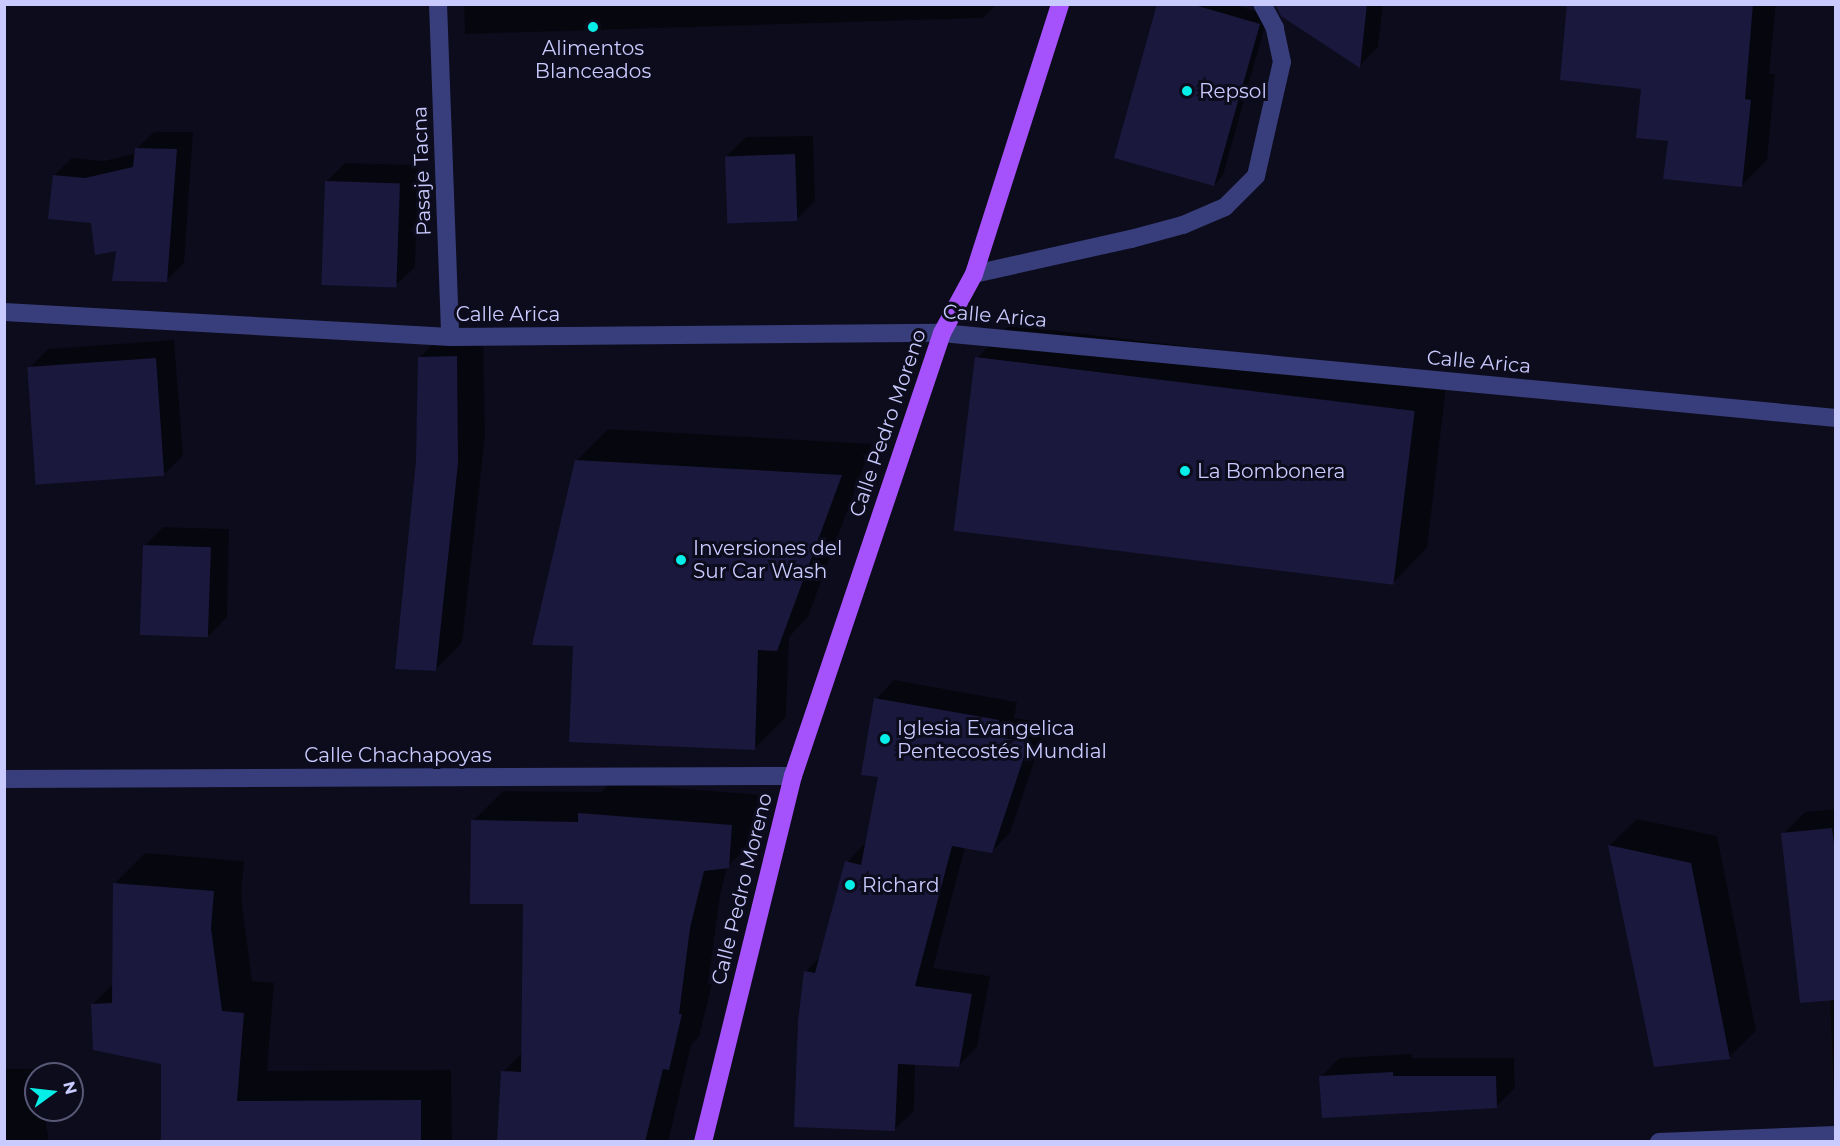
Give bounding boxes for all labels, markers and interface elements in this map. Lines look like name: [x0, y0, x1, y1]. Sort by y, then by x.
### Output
marker: Alimentos Blanceados: [586, 20, 600, 34]
place label: Alimentos Blanceados: [535, 36, 651, 83]
place label: Repsol: [1199, 79, 1267, 103]
marker: Repsol: [1180, 84, 1194, 98]
street label: Pasaje Tacna: [408, 106, 436, 236]
street label: Calle Arica: [942, 299, 1048, 333]
street label: Calle Arica: [456, 302, 560, 326]
street label: Calle Pedro Moreno: [845, 326, 931, 520]
street label: Calle Arica: [1426, 345, 1532, 379]
place label: La Bombonera: [1197, 459, 1345, 483]
marker: La Bombonera: [1178, 464, 1192, 478]
place label: Inversiones del Sur Car Wash: [693, 536, 842, 583]
marker: Inversiones del Sur Car Wash: [674, 553, 688, 567]
place label: Iglesia Evangelica Pentecostés Mundial: [897, 716, 1107, 763]
marker: Iglesia Evangelica Pentecostés Mundial: [878, 732, 892, 746]
street label: Calle Chachapoyas: [304, 743, 492, 767]
street label: Calle Pedro Moreno: [707, 791, 777, 987]
place label: Richard: [862, 873, 940, 897]
marker: Richard: [843, 878, 857, 892]
north arrow: [24, 1062, 84, 1122]
text: N: [59, 1079, 81, 1096]

